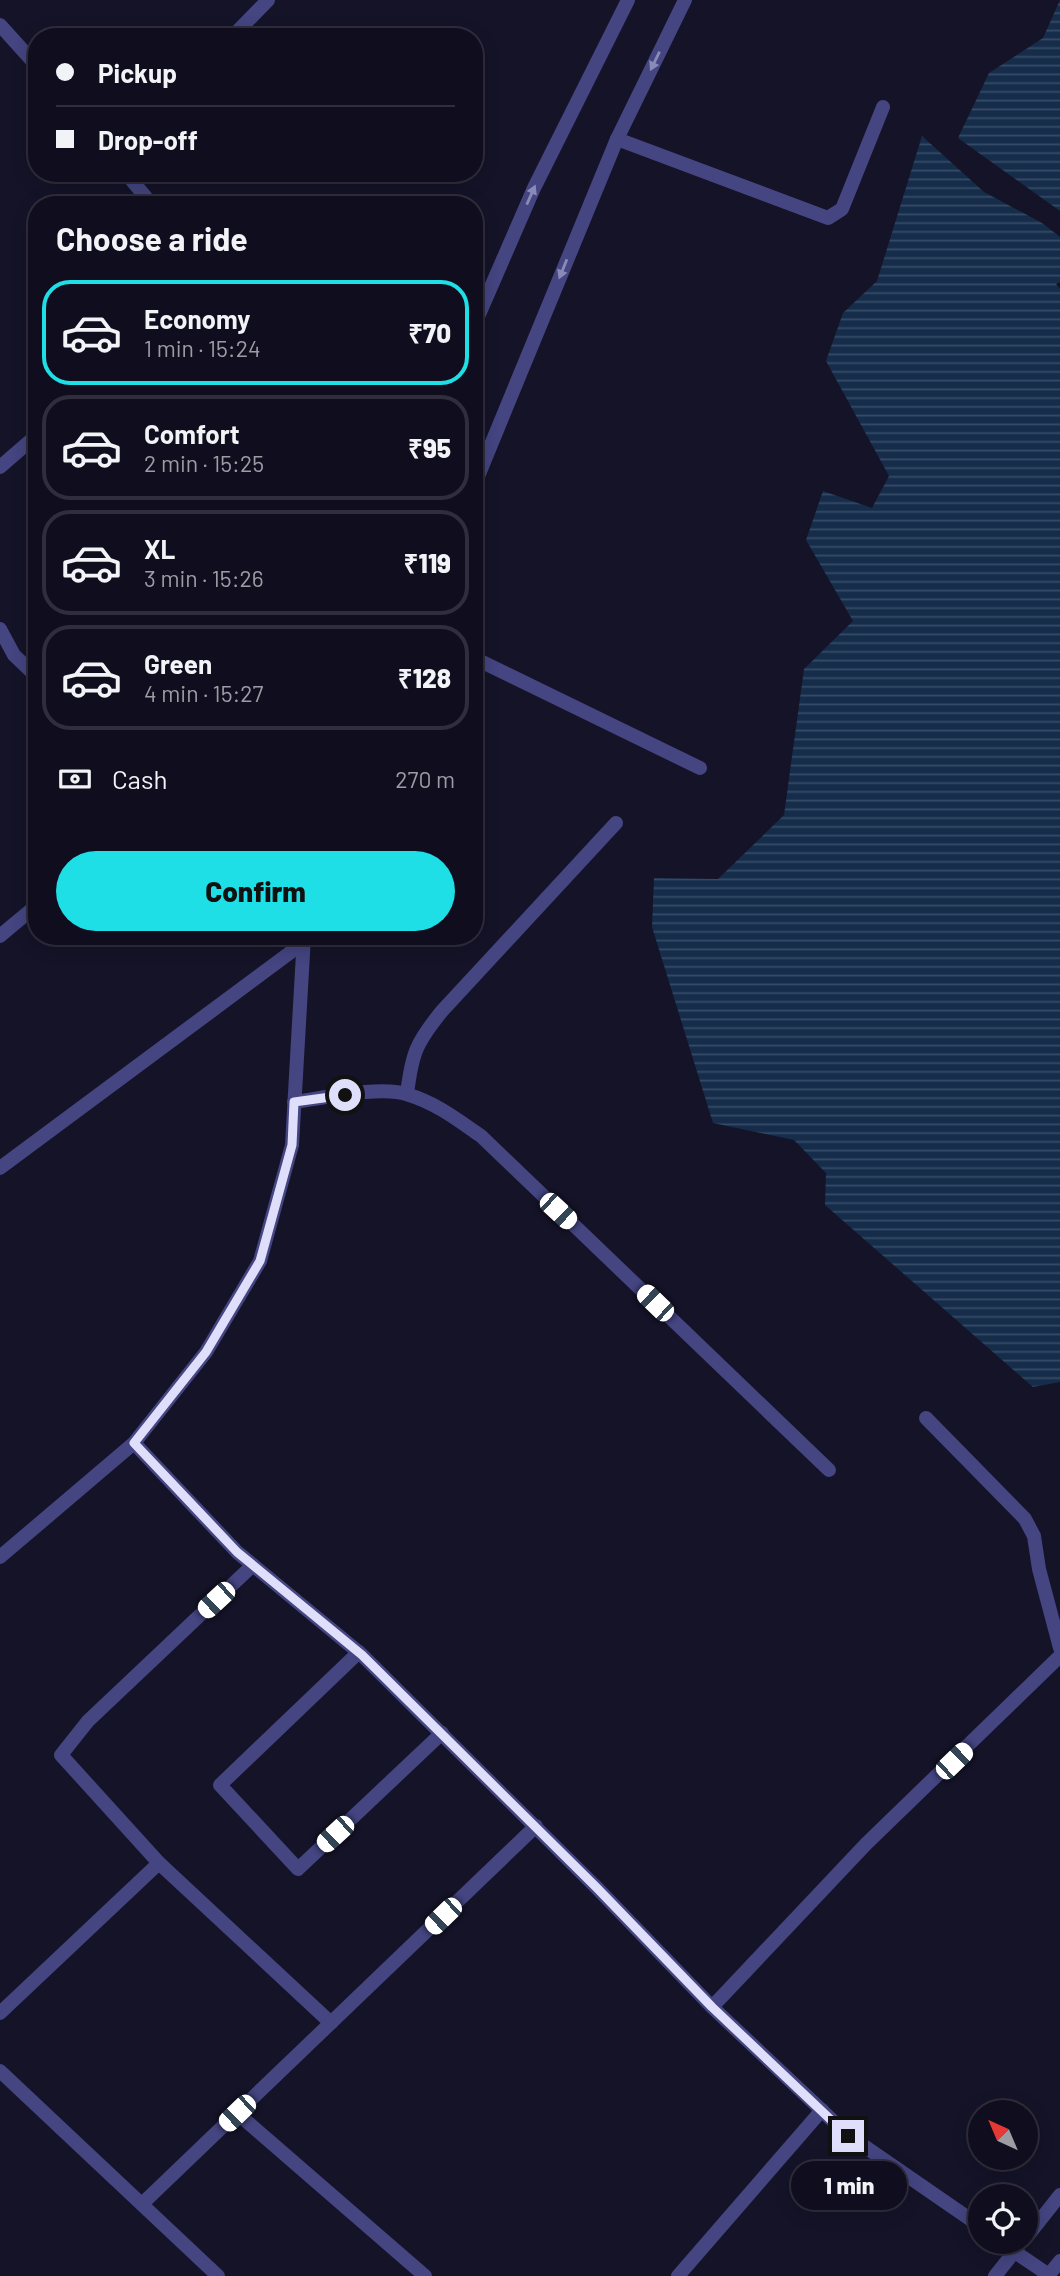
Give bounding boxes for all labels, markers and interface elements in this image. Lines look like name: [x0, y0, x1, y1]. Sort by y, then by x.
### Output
one-way arrow: [649, 51, 661, 71]
text: Pickup: [98, 57, 177, 88]
text: Drop-off: [98, 124, 198, 155]
one-way arrow: [526, 185, 537, 206]
text: Choose a ride: [56, 219, 248, 257]
one-way arrow: [557, 259, 568, 280]
icon: car: [60, 301, 123, 364]
text: Economy: [144, 303, 250, 334]
text: ₹70: [408, 317, 451, 348]
text: 1 min · 15:24: [144, 334, 261, 362]
icon: car: [60, 416, 123, 479]
text: Comfort: [144, 418, 240, 449]
text: ₹95: [408, 432, 451, 463]
text: 2 min · 15:25: [144, 449, 264, 477]
icon: car: [60, 531, 123, 594]
text: XL: [144, 533, 175, 564]
text: ₹119: [404, 547, 451, 578]
text: 3 min · 15:26: [144, 564, 264, 592]
icon: car: [60, 646, 123, 709]
text: Green: [144, 648, 212, 679]
text: ₹128: [398, 662, 451, 693]
text: 4 min · 15:27: [144, 679, 263, 707]
icon: cash: [56, 760, 94, 798]
text: Cash: [112, 763, 167, 794]
text: 270 m: [395, 765, 455, 793]
button: Confirm: [56, 851, 455, 931]
route start: [329, 1079, 361, 1111]
car: [536, 1189, 581, 1233]
car: [633, 1281, 678, 1325]
car: [194, 1578, 239, 1622]
car: [932, 1739, 977, 1783]
car: [313, 1812, 358, 1856]
car: [421, 1894, 466, 1938]
car: [215, 2091, 260, 2135]
north arrow: [968, 2100, 1038, 2170]
map controls: [968, 2100, 1038, 2254]
route end: [832, 2120, 864, 2152]
callout: 1 min: [790, 2160, 906, 2210]
text: 1 min: [824, 2171, 874, 2199]
button: locate: [968, 2184, 1038, 2254]

